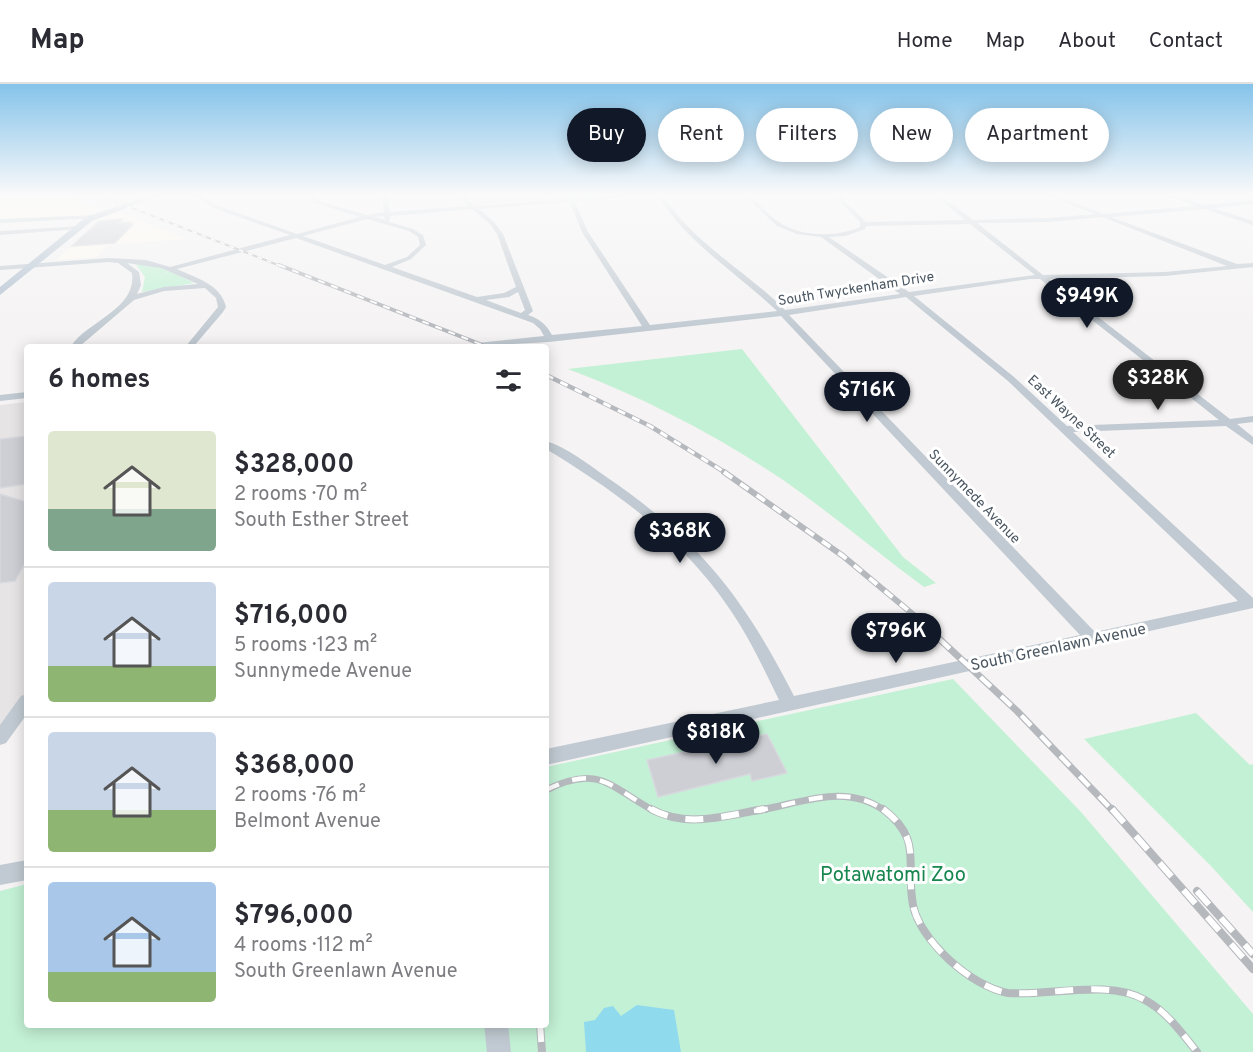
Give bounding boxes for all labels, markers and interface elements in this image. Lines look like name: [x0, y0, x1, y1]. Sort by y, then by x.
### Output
text: Map: [30, 23, 85, 59]
text: Home: [897, 28, 953, 55]
text: Map: [986, 28, 1025, 55]
text: About: [1058, 28, 1116, 55]
text: Contact: [1149, 28, 1223, 55]
chip: Buy: [567, 108, 646, 162]
chip: Rent: [658, 108, 744, 162]
chip: Filters: [756, 108, 858, 162]
chip: New: [870, 108, 953, 162]
chip: Apartment: [965, 108, 1109, 162]
street label: South Twyckenham Drive: [777, 269, 935, 310]
pin: $949K: [1045, 278, 1129, 329]
text: $949K: [1055, 284, 1119, 310]
pin: $328K: [1116, 360, 1200, 411]
text: 6 homes: [48, 364, 150, 397]
icon: filters: [492, 364, 525, 397]
text: $328K: [1127, 366, 1189, 392]
pin: $716K: [825, 372, 909, 423]
street label: East Wayne Street: [1023, 372, 1119, 462]
text: $716K: [838, 378, 896, 404]
street label: Sunnymede Avenue: [925, 446, 1023, 548]
text: $328,000: [234, 449, 354, 482]
icon: home: [96, 455, 168, 527]
text: 2 rooms · 70 m²: [234, 482, 367, 508]
text: South Esther Street: [234, 508, 409, 534]
pin: $368K: [638, 513, 722, 564]
text: $368K: [648, 519, 712, 545]
text: $716,000: [234, 600, 348, 633]
icon: home: [96, 606, 168, 678]
pin: $796K: [854, 613, 938, 664]
text: $796K: [865, 619, 927, 645]
street label: South Greenlawn Avenue: [969, 620, 1148, 676]
text: 5 rooms · 123 m²: [234, 633, 377, 659]
text: Sunnymede Avenue: [234, 659, 412, 685]
pin: $818K: [674, 714, 758, 765]
text: $818K: [686, 720, 746, 746]
text: $368,000: [234, 750, 355, 783]
icon: home: [96, 756, 168, 828]
text: 2 rooms · 76 m²: [234, 783, 366, 809]
text: Belmont Avenue: [234, 809, 381, 835]
park label: Potawatomi Zoo: [820, 863, 966, 889]
text: $796,000: [234, 900, 354, 933]
icon: home: [96, 906, 168, 978]
text: 4 rooms · 112 m²: [234, 933, 373, 959]
text: South Greenlawn Avenue: [234, 959, 457, 985]

